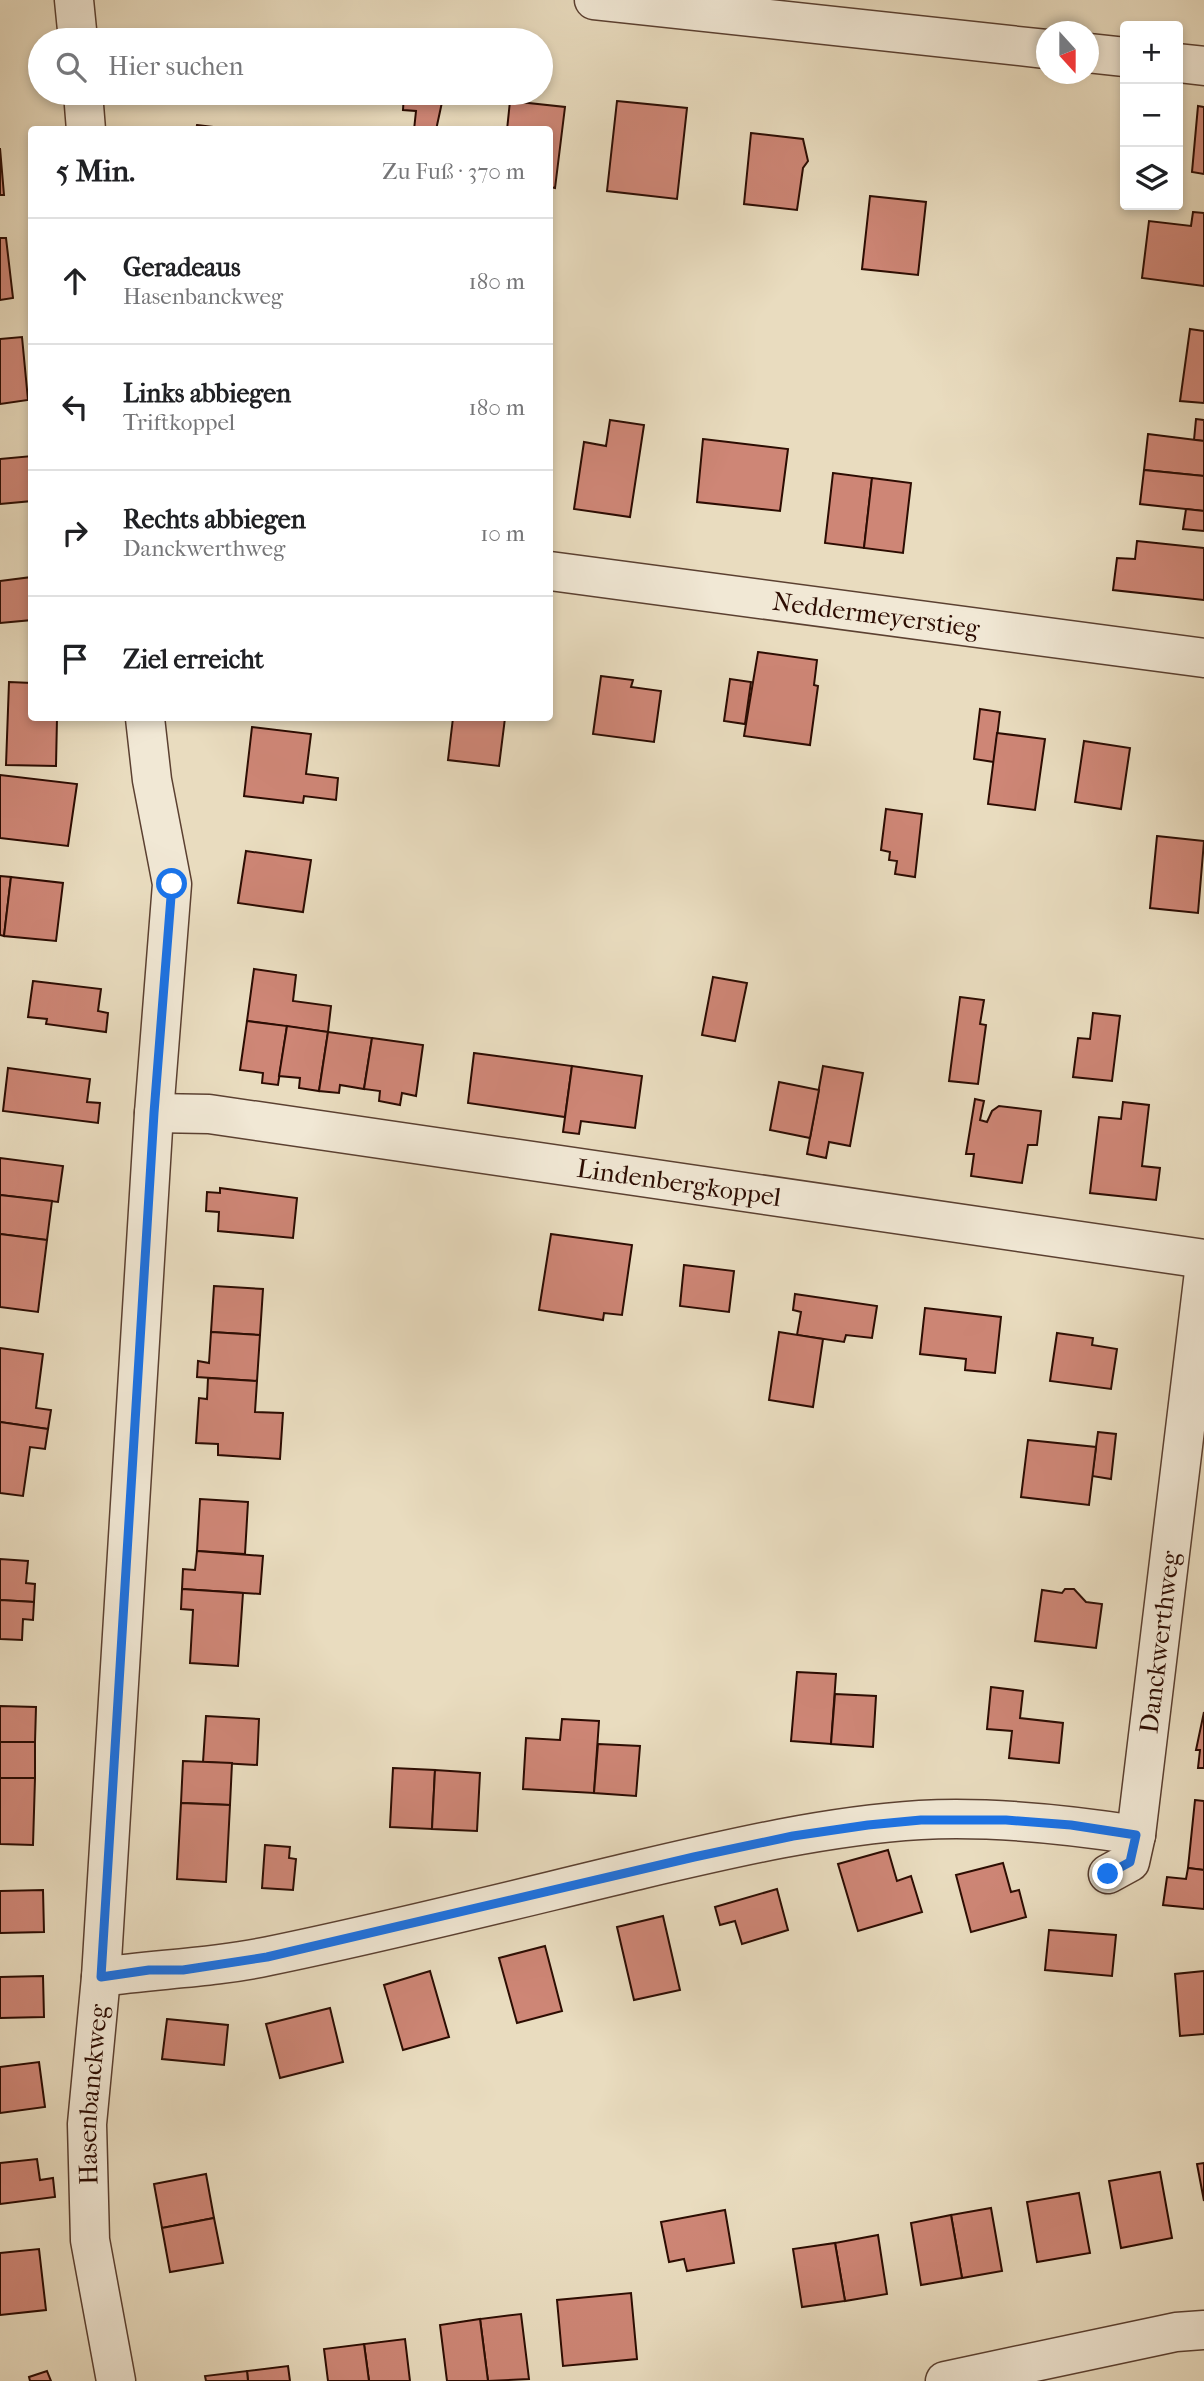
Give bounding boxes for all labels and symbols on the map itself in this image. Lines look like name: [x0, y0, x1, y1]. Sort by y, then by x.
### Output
north arrow: [1036, 21, 1099, 84]
street label: Neddermeyerstieg: [771, 585, 983, 644]
route start: [156, 868, 187, 899]
street label: Lindenbergkoppel: [575, 1152, 783, 1213]
street label: Danckwerthweg: [1133, 1548, 1186, 1735]
route end: [1092, 1858, 1123, 1889]
street label: Hasenbanckweg: [71, 2002, 114, 2185]

